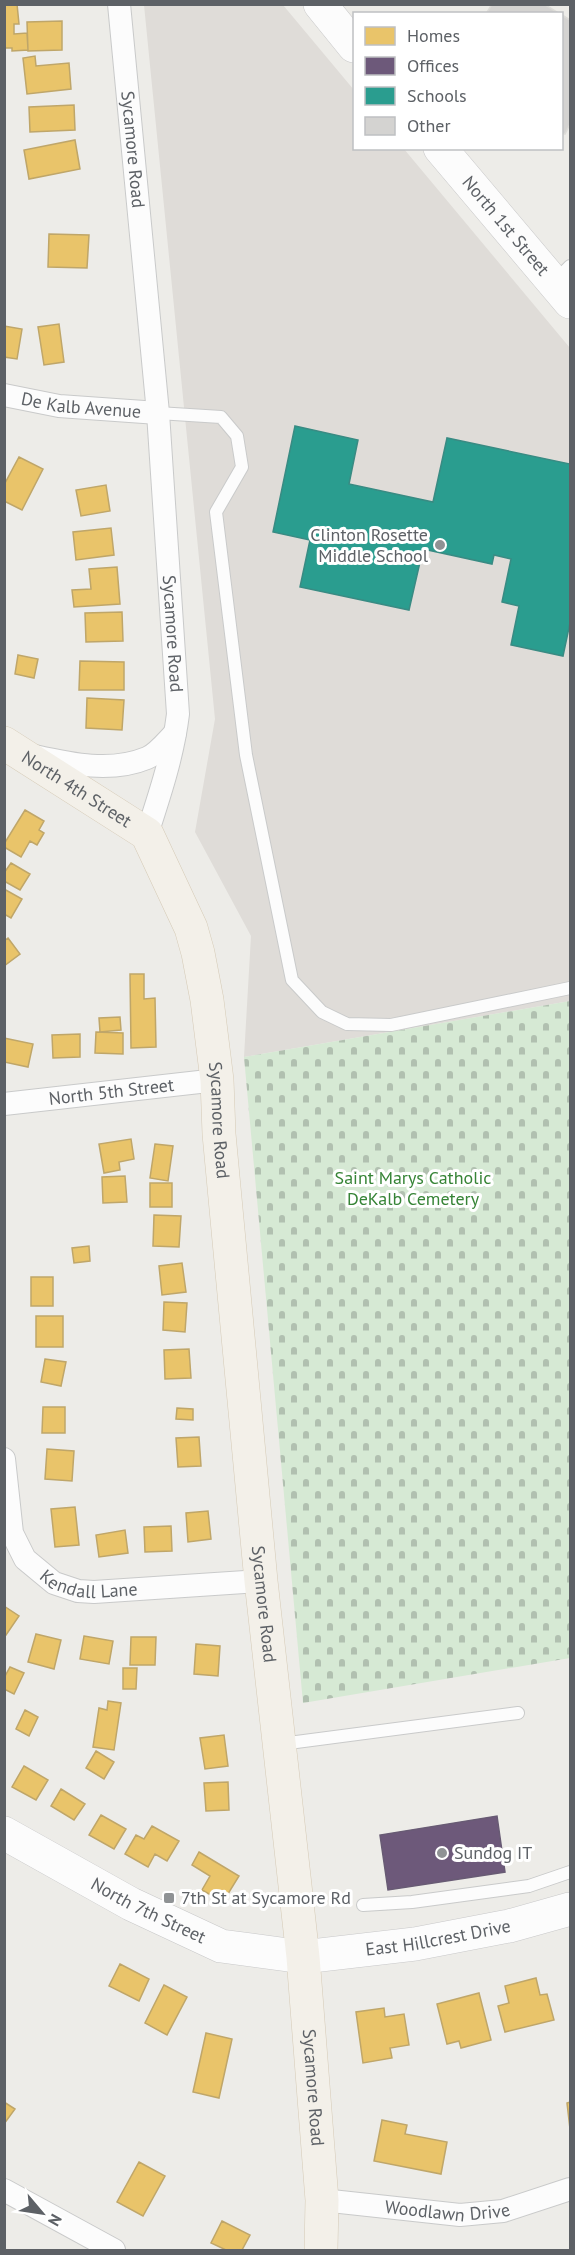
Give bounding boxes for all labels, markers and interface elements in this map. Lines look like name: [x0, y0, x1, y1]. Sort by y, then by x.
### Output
legend: [353, 12, 563, 150]
text: Homes: [407, 24, 460, 47]
text: Offices: [407, 54, 459, 77]
text: Schools: [407, 84, 467, 107]
street label: Sycamore Road: [116, 90, 150, 209]
text: Other: [407, 114, 451, 137]
street label: North 1st Street: [458, 171, 555, 280]
street label: De Kalb Avenue: [19, 387, 142, 423]
place label: Clinton Rosette Middle School: [310, 523, 429, 567]
marker: Clinton Rosette Middle School: [433, 538, 447, 552]
street label: Sycamore Road: [158, 574, 189, 693]
street label: North 4th Street: [18, 745, 136, 832]
street label: Sycamore Road: [204, 1060, 235, 1180]
street label: North 5th Street: [47, 1073, 175, 1110]
park label: Saint Marys Catholic DeKalb Cemetery: [335, 1166, 491, 1210]
street label: Sycamore Road: [247, 1545, 282, 1664]
street label: Kendall Lane: [35, 1564, 138, 1603]
place label: Sundog IT: [454, 1841, 532, 1864]
marker: Sundog IT: [435, 1846, 449, 1860]
street label: North 7th Street: [87, 1872, 210, 1948]
place label: 7th St at Sycamore Rd: [181, 1886, 351, 1909]
marker: 7th St at Sycamore Rd: [162, 1891, 176, 1905]
street label: East Hillcrest Drive: [364, 1914, 512, 1961]
street label: Sycamore Road: [298, 2028, 330, 2147]
north arrow: [12, 2183, 72, 2243]
street label: Woodlawn Drive: [384, 2195, 513, 2226]
text: N: [44, 2211, 66, 2230]

